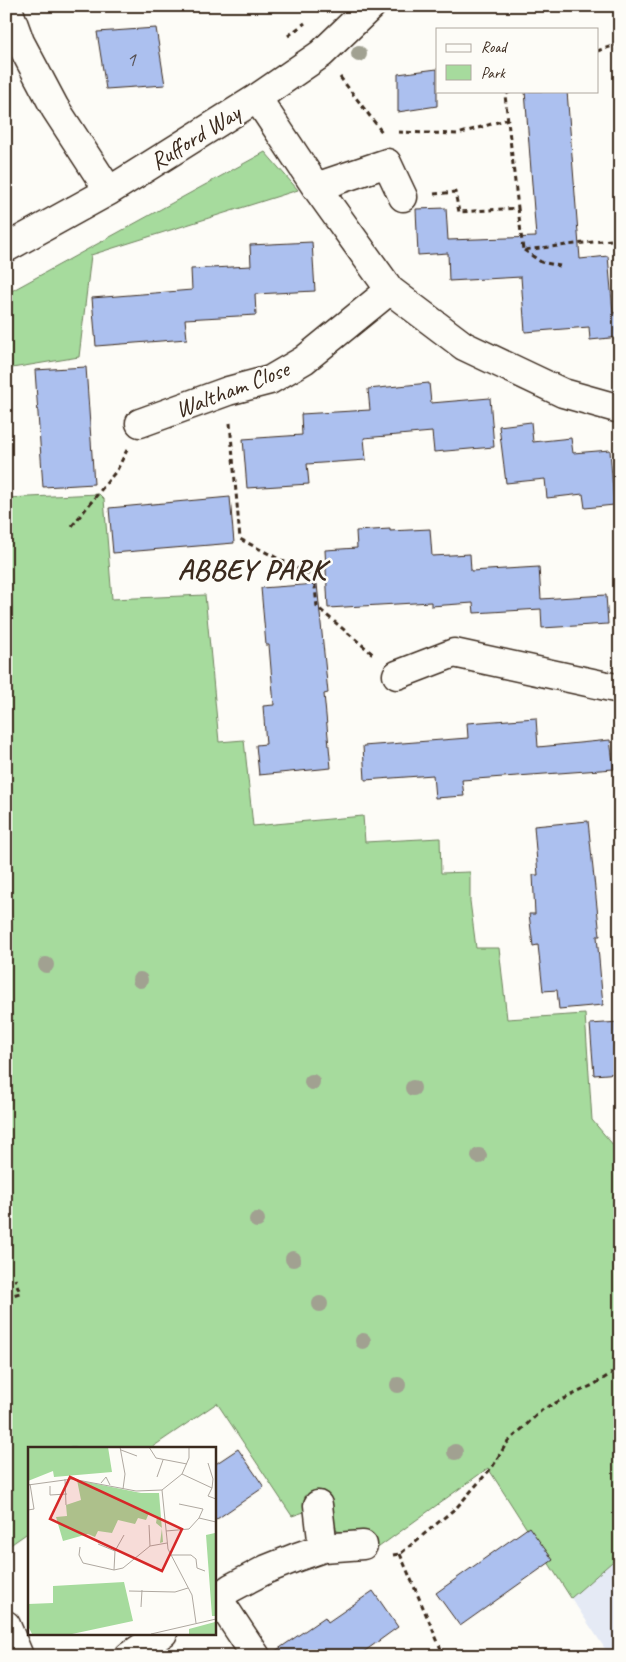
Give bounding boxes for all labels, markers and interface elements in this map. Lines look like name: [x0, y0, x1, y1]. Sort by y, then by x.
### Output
legend: [436, 28, 598, 92]
text: Road: [481, 38, 508, 57]
house number: 1: [126, 46, 137, 72]
text: Park: [481, 64, 506, 83]
street label: Rufford Way: [144, 97, 247, 176]
street label: Waltham Close: [171, 353, 295, 424]
district label: ABBEY PARK: [178, 551, 332, 588]
inset map: [28, 1447, 215, 1634]

